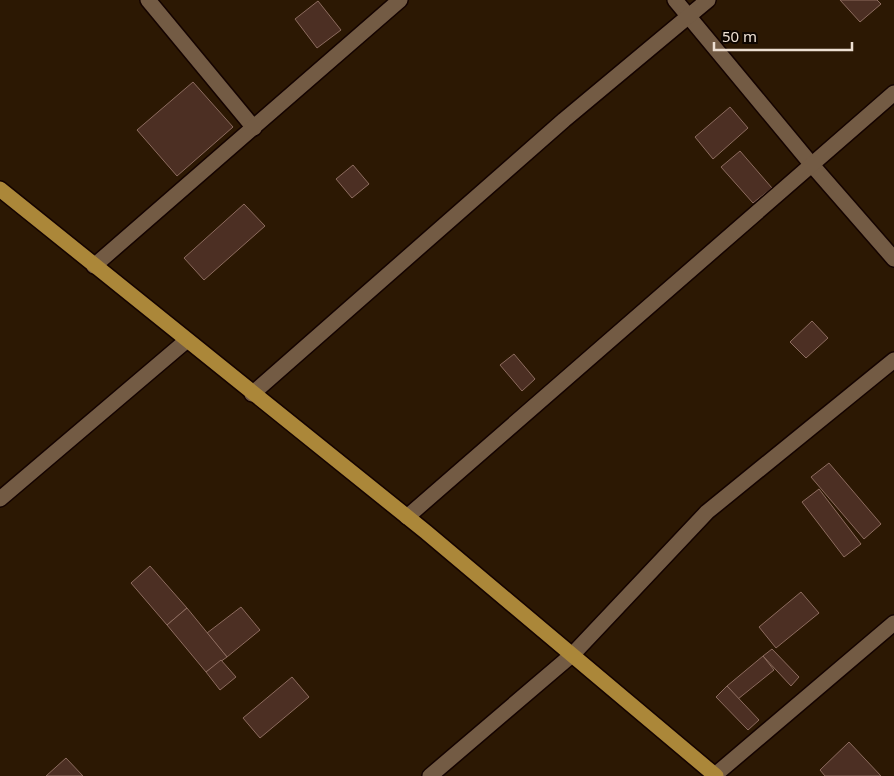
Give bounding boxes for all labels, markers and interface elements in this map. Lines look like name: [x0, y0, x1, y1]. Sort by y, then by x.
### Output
scale bar: [714, 20, 852, 52]
text: 50 m: [722, 26, 757, 46]

